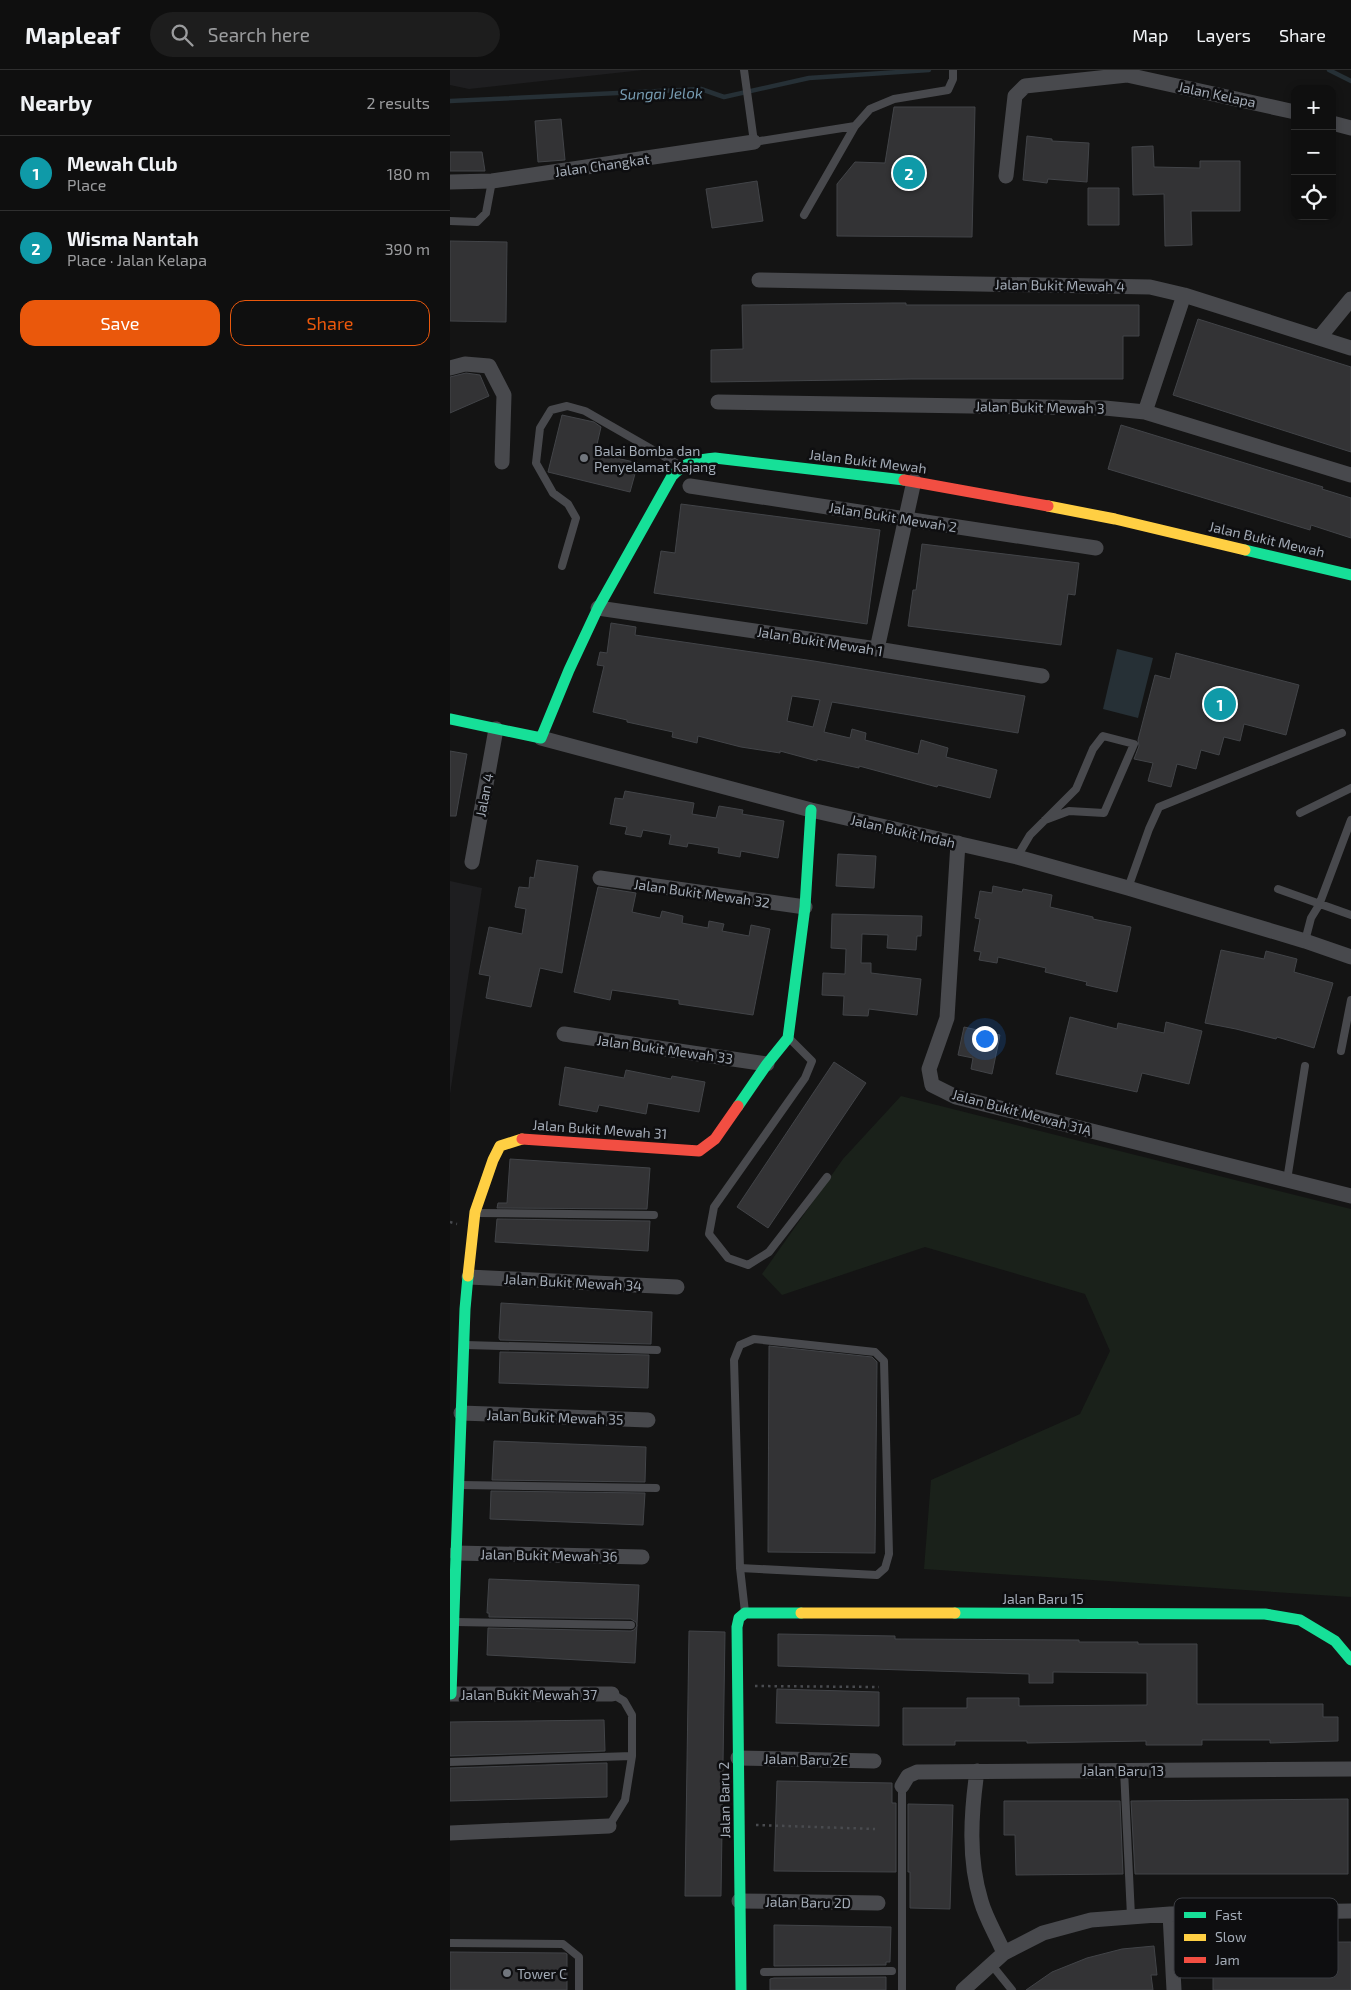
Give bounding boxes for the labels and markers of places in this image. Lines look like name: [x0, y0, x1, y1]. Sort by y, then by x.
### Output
pin: 2: [893, 154, 925, 192]
place label: Balai Bomba dan Penyelamat Kajang: [594, 442, 716, 475]
marker: Balai Bomba dan Penyelamat Kajang: [578, 452, 590, 464]
pin: 1: [1204, 685, 1236, 723]
place label: Tower C: [517, 1965, 567, 1982]
marker: Tower C: [501, 1967, 513, 1979]

